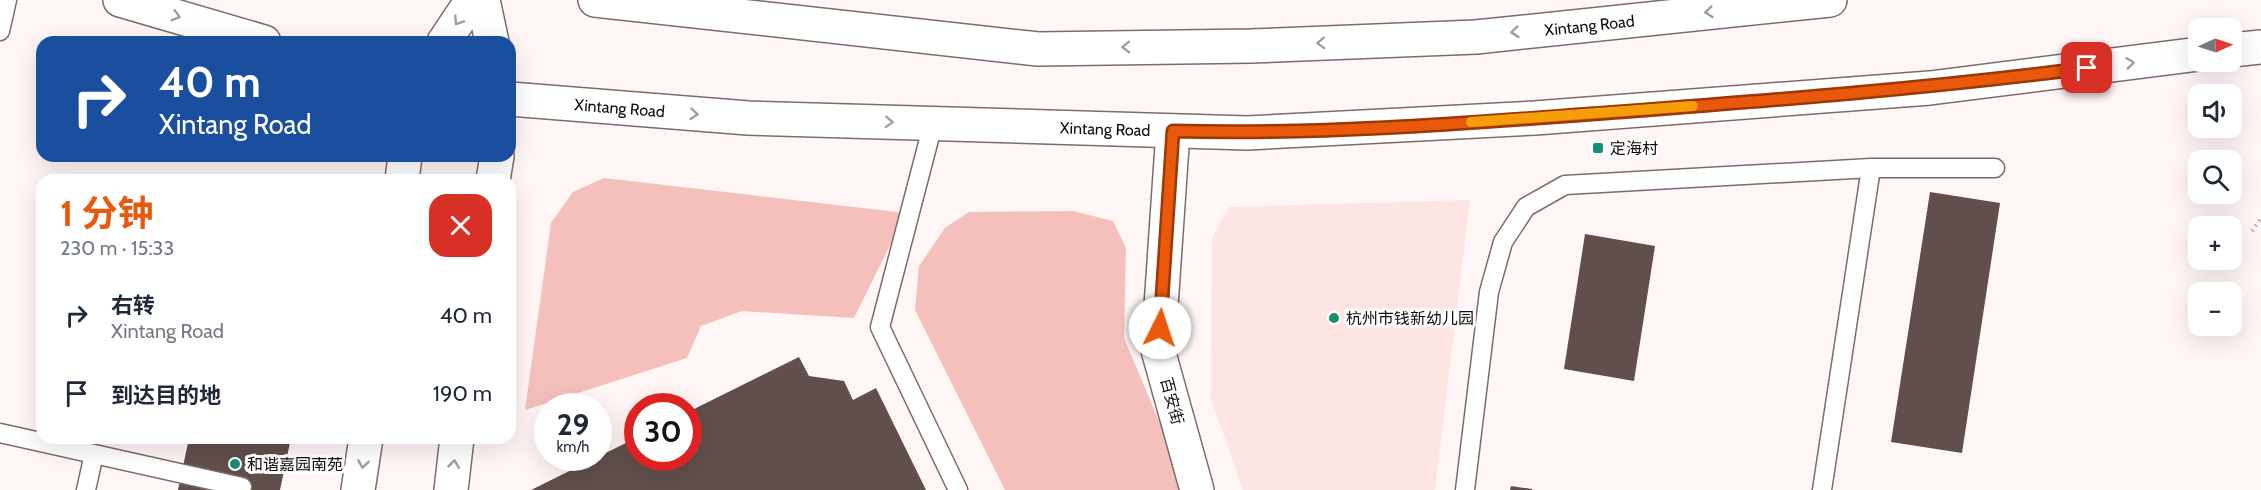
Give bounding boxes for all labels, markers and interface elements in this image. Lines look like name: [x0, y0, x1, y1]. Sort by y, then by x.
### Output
one-way arrow: [1705, 5, 1714, 18]
one-way arrow: [170, 9, 181, 21]
street label: Xintang Road: [1544, 11, 1635, 39]
one-way arrow: [454, 14, 465, 25]
north arrow: [2188, 18, 2242, 72]
map controls: [2188, 18, 2242, 336]
one-way arrow: [1511, 26, 1520, 38]
one-way arrow: [1316, 36, 1325, 49]
one-way arrow: [1121, 41, 1130, 54]
pin: [2061, 42, 2112, 93]
icon: arrive: [2070, 51, 2103, 84]
text: 40 m: [159, 56, 261, 108]
one-way arrow: [2126, 57, 2135, 70]
icon: right: [60, 60, 138, 138]
button: sound: [2188, 84, 2242, 138]
street label: Xintang Road: [574, 95, 665, 121]
one-way arrow: [689, 107, 698, 120]
text: Xintang Road: [159, 108, 311, 141]
one-way arrow: [884, 116, 893, 129]
street label: Xintang Road: [1060, 118, 1151, 140]
place label: 定海村: [1610, 139, 1658, 158]
marker: 定海村: [1591, 141, 1605, 155]
button: search: [2188, 150, 2242, 204]
text: 1 分钟: [60, 191, 153, 235]
button: close: [429, 194, 492, 257]
button: +: [2188, 216, 2242, 270]
text: 230 m · 15:33: [60, 236, 174, 260]
button: −: [2188, 282, 2242, 336]
text: 右转: [111, 292, 155, 319]
position arrow: [1128, 296, 1192, 360]
icon: right: [60, 299, 93, 332]
text: 40 m: [440, 302, 492, 329]
place label: 杭州市钱新幼儿园: [1346, 309, 1474, 328]
marker: 杭州市钱新幼儿园: [1327, 311, 1341, 325]
text: Xintang Road: [111, 319, 224, 343]
street label: 百安街: [1157, 375, 1187, 427]
icon: arrive: [60, 377, 93, 410]
text: 190 m: [433, 380, 492, 407]
text: 到达目的地: [111, 382, 221, 409]
speed limit sign: 30: [624, 393, 702, 471]
text: 29: [557, 406, 589, 443]
text: km/h: [557, 438, 589, 456]
place label: 和谐嘉园南苑: [247, 455, 343, 474]
marker: 和谐嘉园南苑: [228, 457, 242, 471]
one-way arrow: [357, 459, 369, 469]
one-way arrow: [447, 459, 460, 469]

